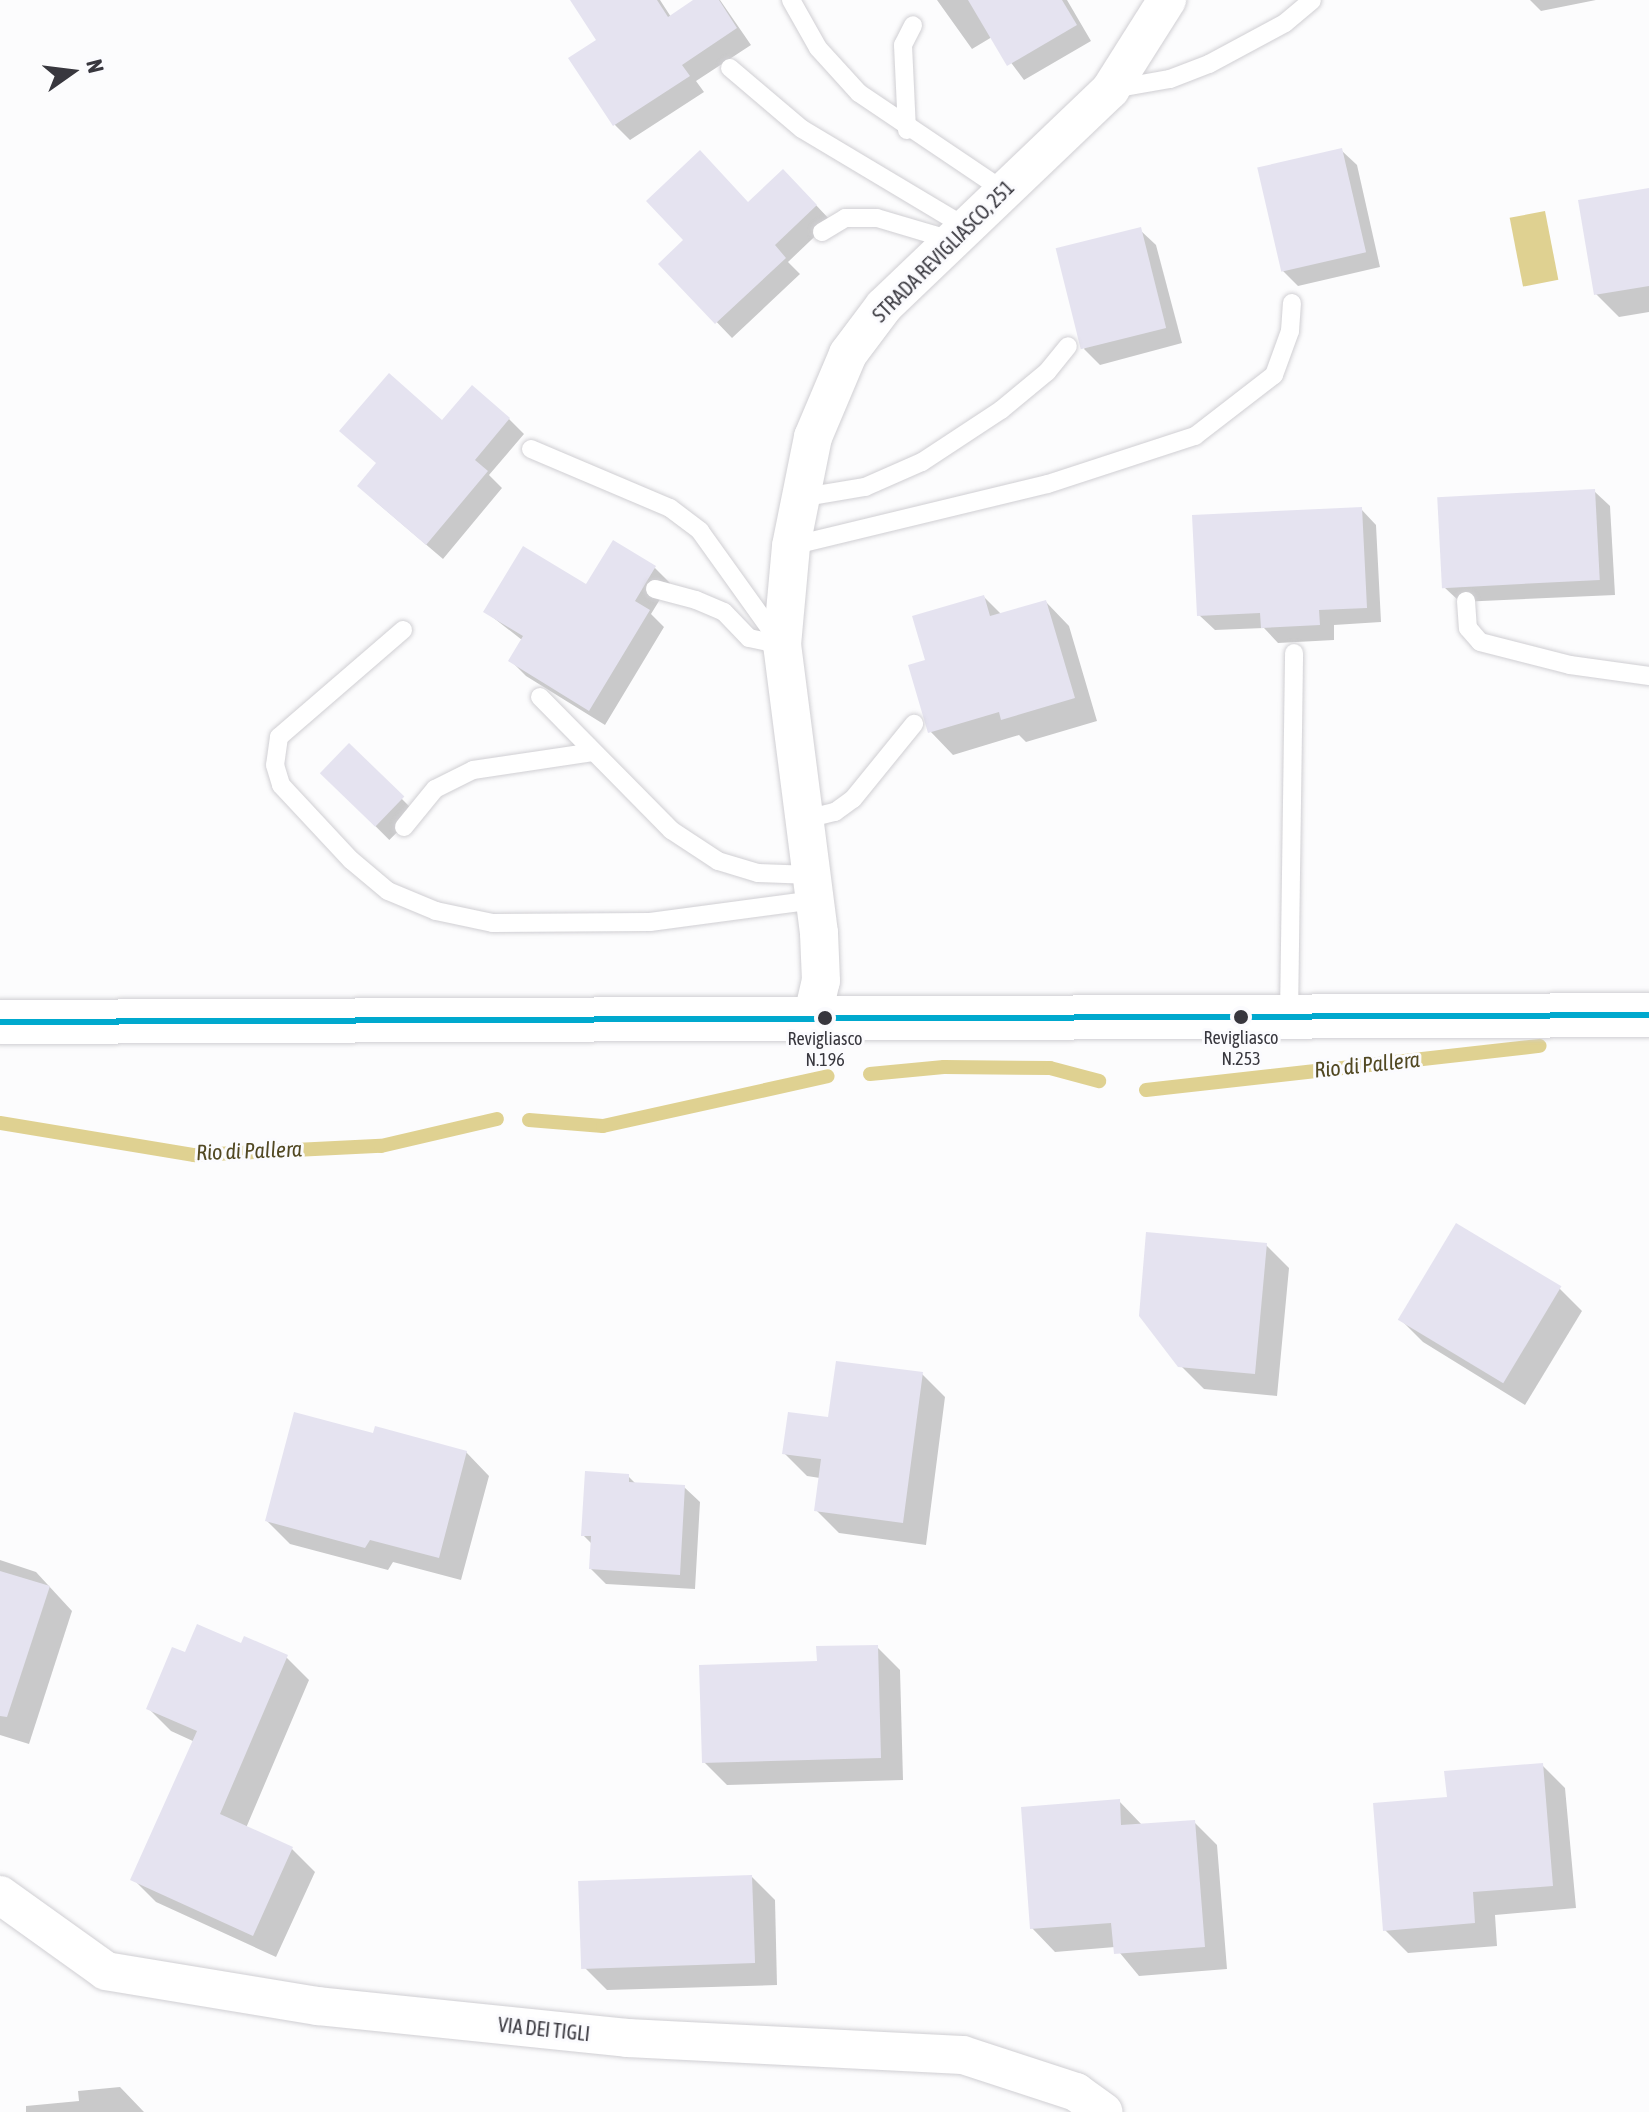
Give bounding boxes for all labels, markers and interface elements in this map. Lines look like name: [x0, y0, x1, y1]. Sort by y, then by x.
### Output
north arrow: [32, 32, 112, 112]
text: N: [81, 57, 109, 76]
street label: STRADA REVIGLIASCO, 251: [867, 175, 1019, 327]
marker: Revigliasco N.253: [1233, 1009, 1249, 1025]
marker: Revigliasco N.196: [817, 1010, 833, 1026]
place label: Revigliasco N.253: [1203, 1028, 1279, 1070]
place label: Revigliasco N.196: [787, 1029, 863, 1072]
water label: Rio di Pallera: [1313, 1046, 1421, 1084]
water label: Rio di Pallera: [196, 1136, 302, 1166]
street label: VIA DEI TIGLI: [497, 2012, 591, 2046]

